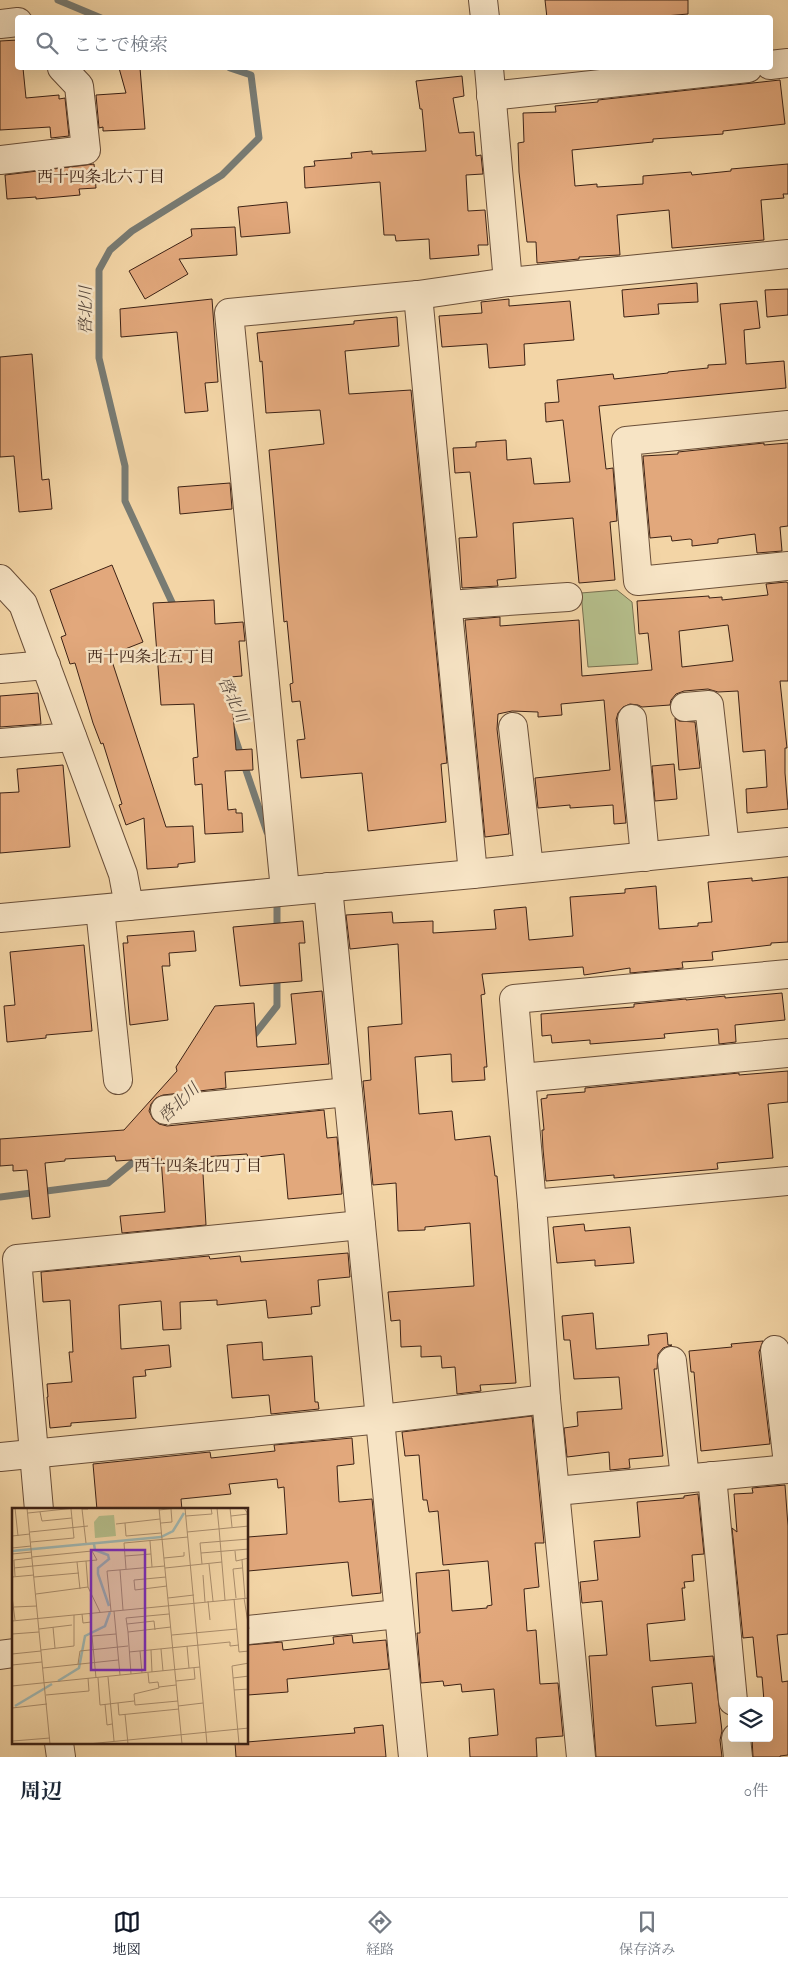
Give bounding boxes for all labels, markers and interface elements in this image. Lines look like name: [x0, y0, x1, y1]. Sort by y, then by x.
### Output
search box: [15, 15, 773, 70]
icon: search: [33, 29, 61, 57]
text: ここで検索: [73, 33, 168, 57]
district label: 西十四条北六丁目: [37, 167, 165, 187]
water label: 啓北川: [76, 284, 96, 334]
district label: 西十四条北五丁目: [87, 647, 215, 667]
water label: 啓北川: [214, 674, 253, 728]
water label: 啓北川: [155, 1078, 205, 1127]
district label: 西十四条北四丁目: [134, 1156, 262, 1176]
inset map: [12, 1508, 249, 1744]
map controls: [728, 1697, 773, 1742]
button: layers: [728, 1697, 773, 1742]
text: 周辺: [20, 1778, 62, 1805]
text: 0件: [744, 1781, 768, 1801]
tab: 地図: [113, 1908, 141, 1958]
tab: 経路: [366, 1908, 394, 1958]
tab: 保存済み: [619, 1908, 675, 1958]

